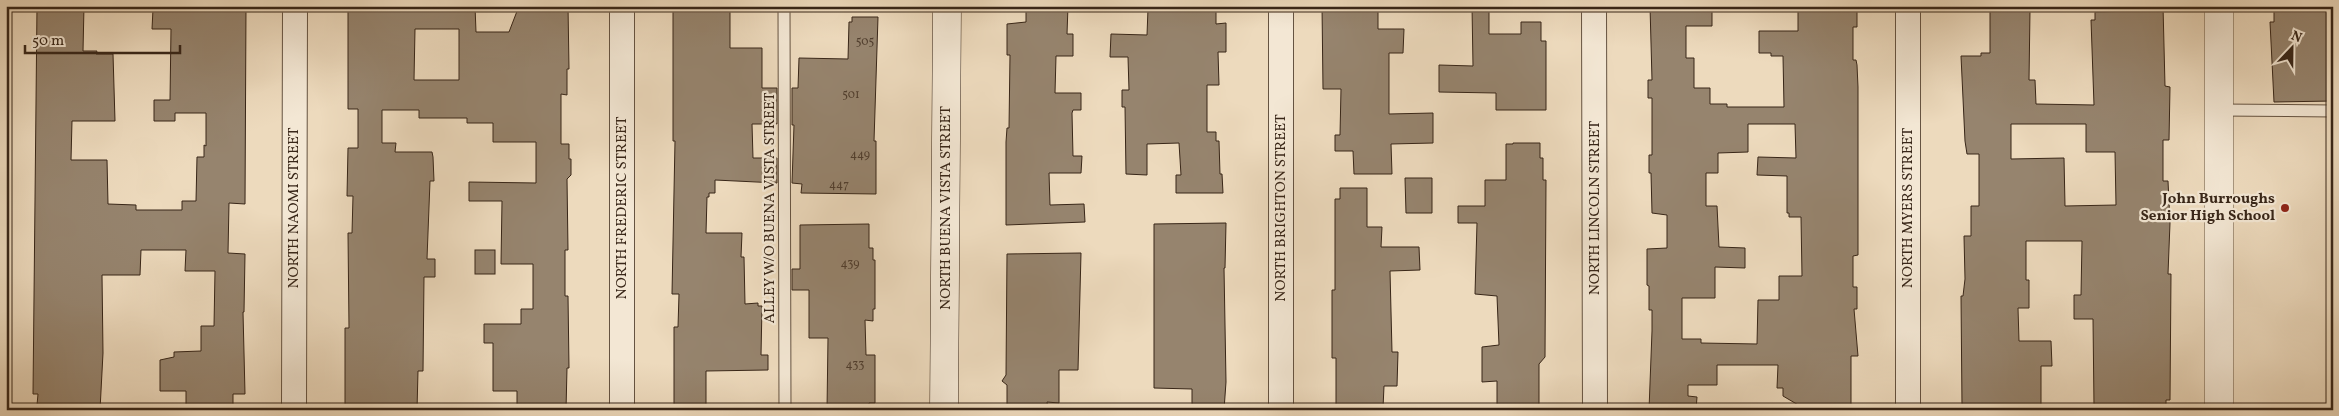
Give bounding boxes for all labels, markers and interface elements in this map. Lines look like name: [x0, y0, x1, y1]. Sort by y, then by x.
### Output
scale bar: [25, 22, 180, 54]
north arrow: [2266, 22, 2316, 72]
text: N: [2288, 27, 2305, 48]
text: 50 m: [32, 31, 64, 52]
house number: 505: [856, 34, 874, 50]
house number: 501: [842, 87, 860, 103]
street label: ALLEY W/O BUENA VISTA STREET: [760, 92, 781, 323]
street label: NORTH BUENA VISTA STREET: [936, 106, 957, 310]
street label: NORTH BRIGHTON STREET: [1271, 114, 1292, 302]
street label: NORTH FREDERIC STREET: [612, 116, 633, 299]
street label: NORTH LINCOLN STREET: [1585, 120, 1606, 295]
street label: NORTH NAOMI STREET: [284, 127, 305, 289]
street label: NORTH MYERS STREET: [1898, 128, 1919, 288]
house number: 449: [850, 147, 870, 163]
house number: 447: [829, 177, 849, 193]
place label: John Burroughs Senior High School: [2140, 189, 2275, 227]
marker: John Burroughs Senior High School: [2279, 202, 2291, 214]
house number: 439: [841, 256, 859, 272]
house number: 433: [846, 357, 864, 373]

